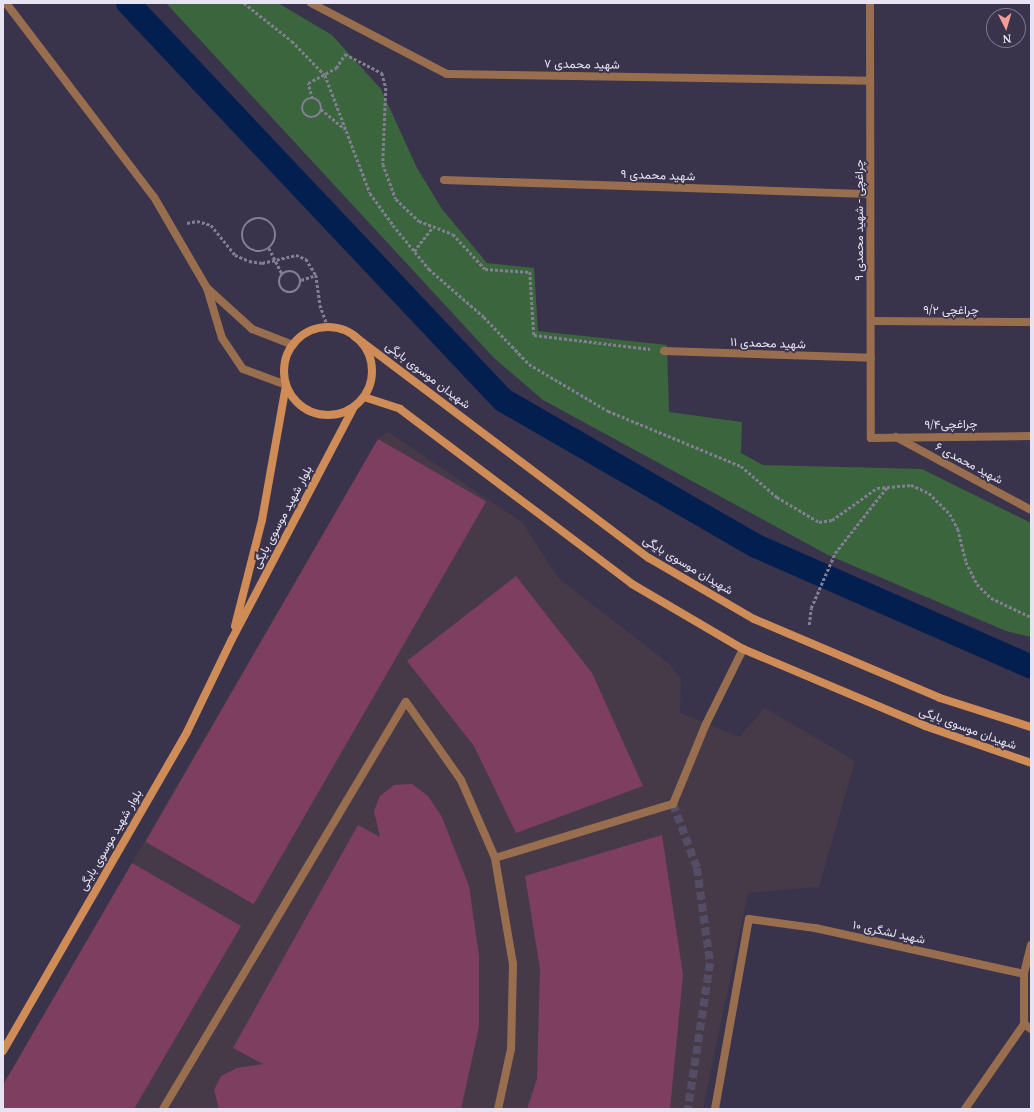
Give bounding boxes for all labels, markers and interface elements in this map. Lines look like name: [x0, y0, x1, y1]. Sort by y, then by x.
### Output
north arrow: [986, 8, 1026, 48]
text: N: [1002, 32, 1012, 47]
street label: شهید محمدی ۷: [544, 56, 620, 72]
street label: ۹ چراغچی - شهید محمدی: [852, 159, 866, 281]
street label: شهید محمدی ۹: [621, 167, 695, 183]
street label: ۹/۲ چراغچی: [923, 303, 979, 317]
street label: شهید محمدی ۱۱: [730, 334, 806, 352]
street label: شهیدان موسوی بایگی: [383, 338, 473, 412]
street label: ۹/۴چراغچی: [924, 416, 978, 432]
street label: شهید محمدی ۶: [933, 439, 1005, 487]
street label: بلوار شهید موسوی بایگی: [249, 463, 315, 571]
street label: شهیدان موسوی بایگی: [640, 532, 736, 598]
street label: شهیدان موسوی بایگی: [917, 704, 1019, 752]
street label: بلوار شهید موسوی بایگی: [75, 787, 145, 893]
street label: شهید لشگری ۱۰: [851, 917, 927, 947]

